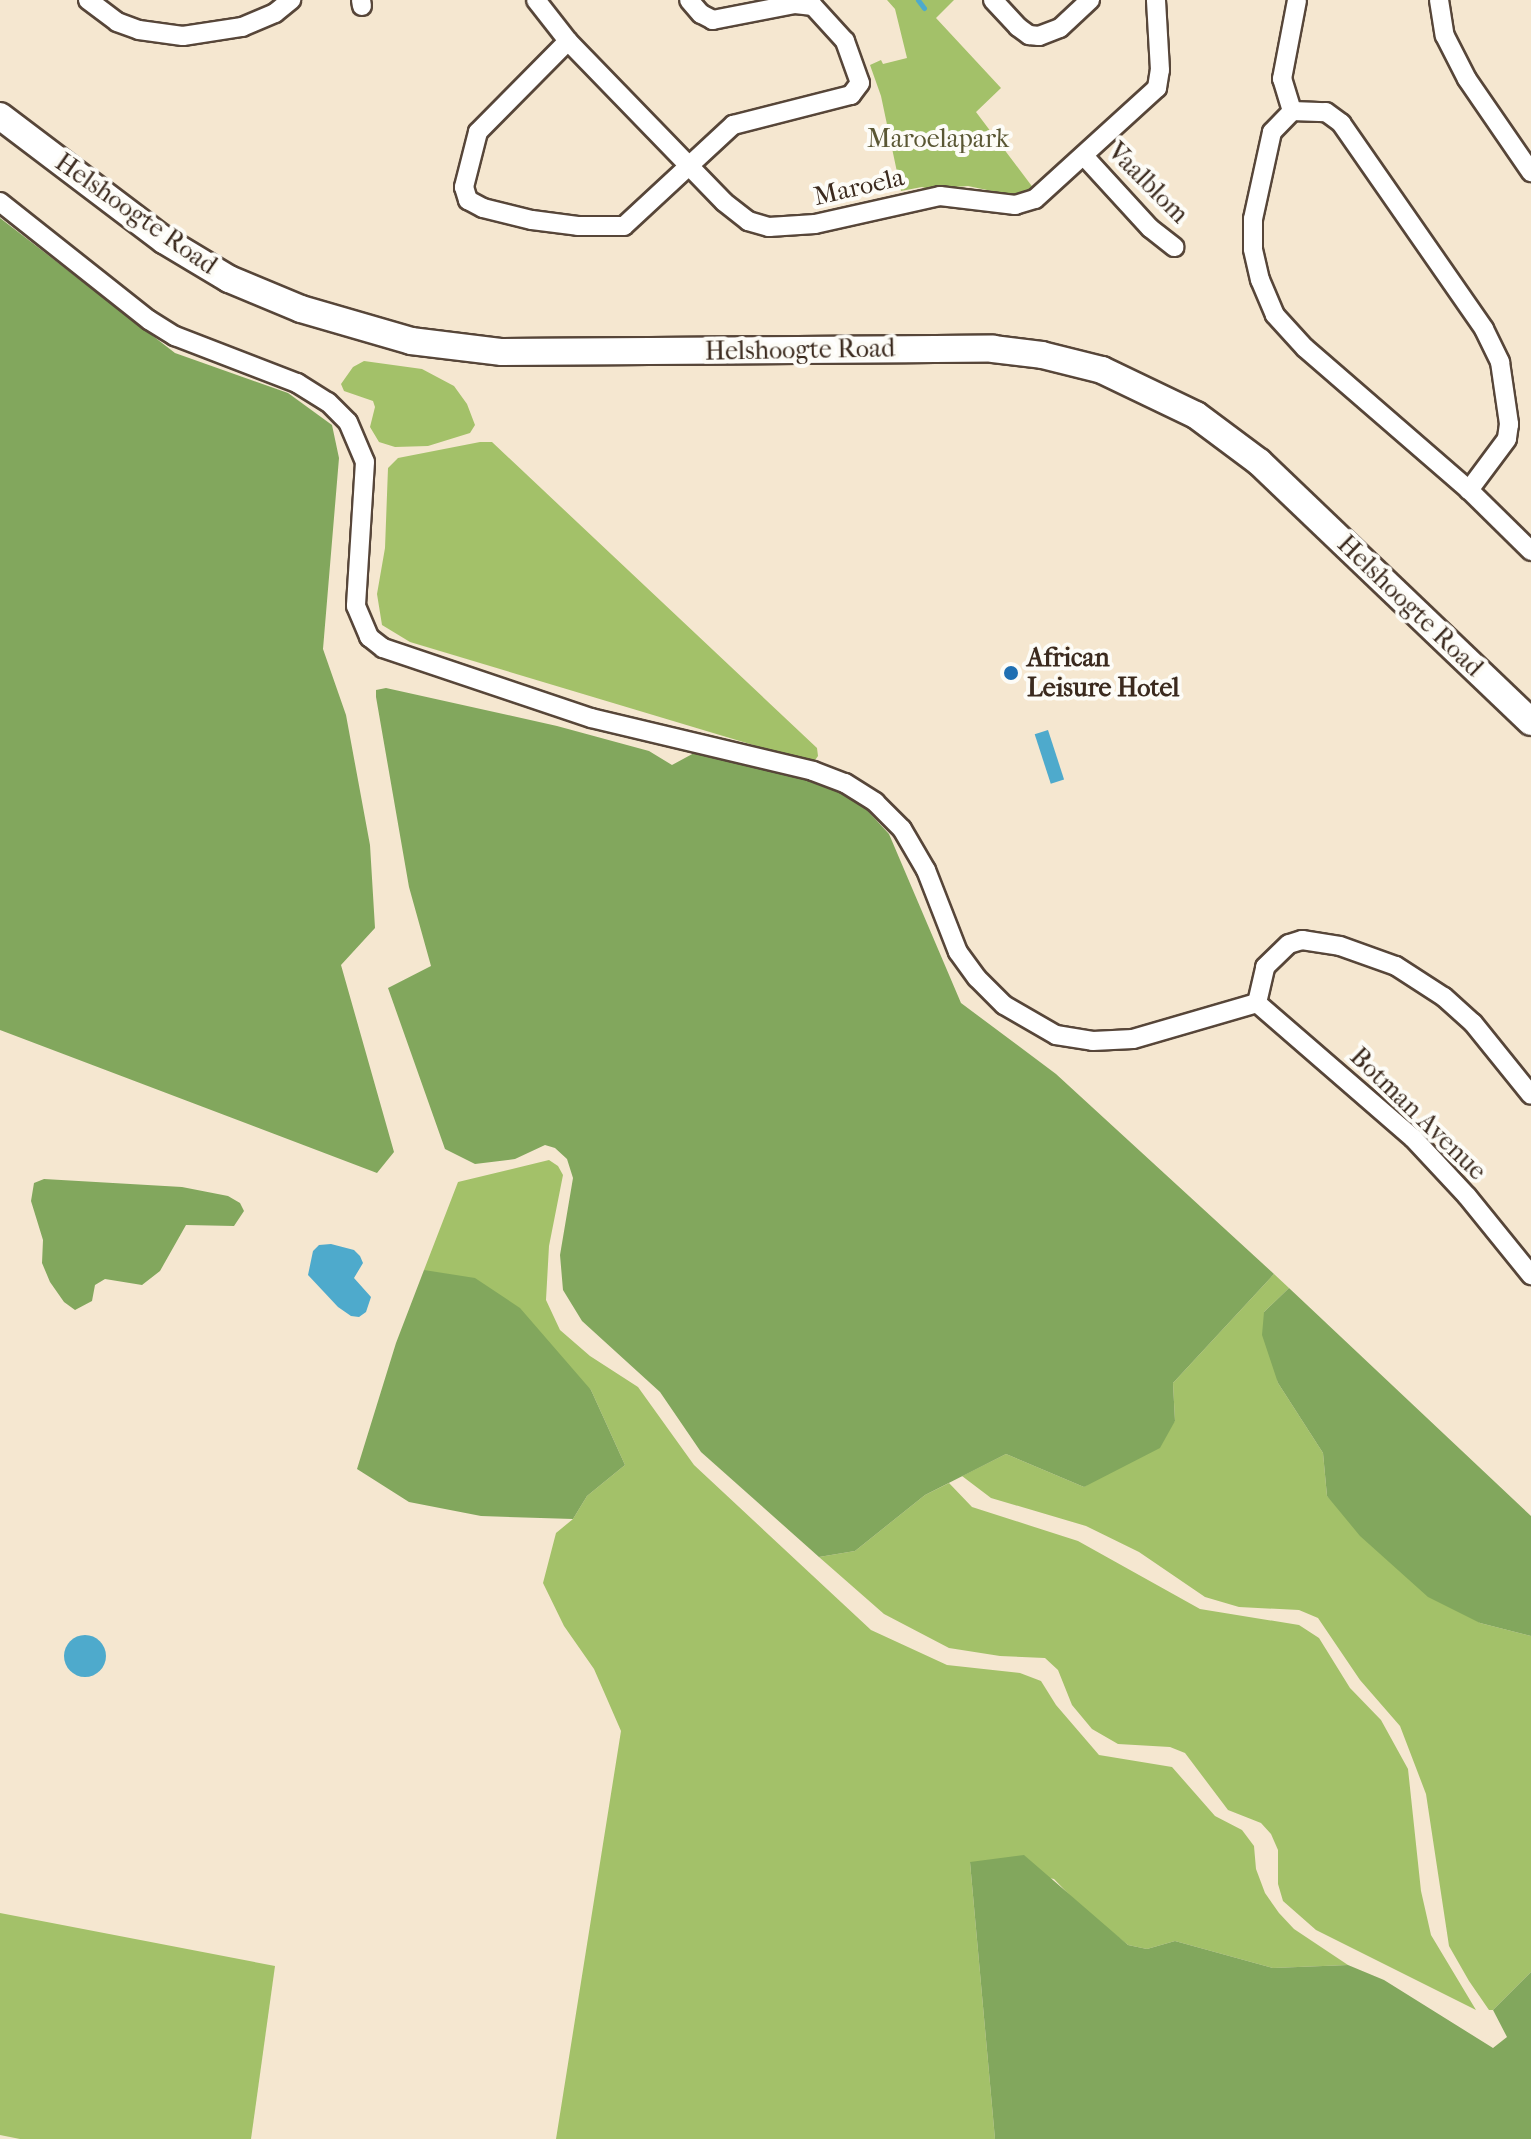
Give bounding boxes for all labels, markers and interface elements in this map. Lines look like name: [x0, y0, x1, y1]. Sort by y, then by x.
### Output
park label: Maroelapark: [867, 123, 1009, 155]
street label: Vaalblom: [1101, 136, 1195, 230]
street label: Helshoogte Road: [49, 147, 223, 281]
street label: Maroela: [811, 161, 907, 213]
street label: Helshoogte Road: [705, 333, 895, 367]
street label: Helshoogte Road: [1331, 529, 1489, 683]
place label: African Leisure Hotel: [1027, 642, 1180, 704]
marker: African Leisure Hotel: [1002, 664, 1020, 682]
street label: Botman Avenue: [1343, 1041, 1493, 1187]

